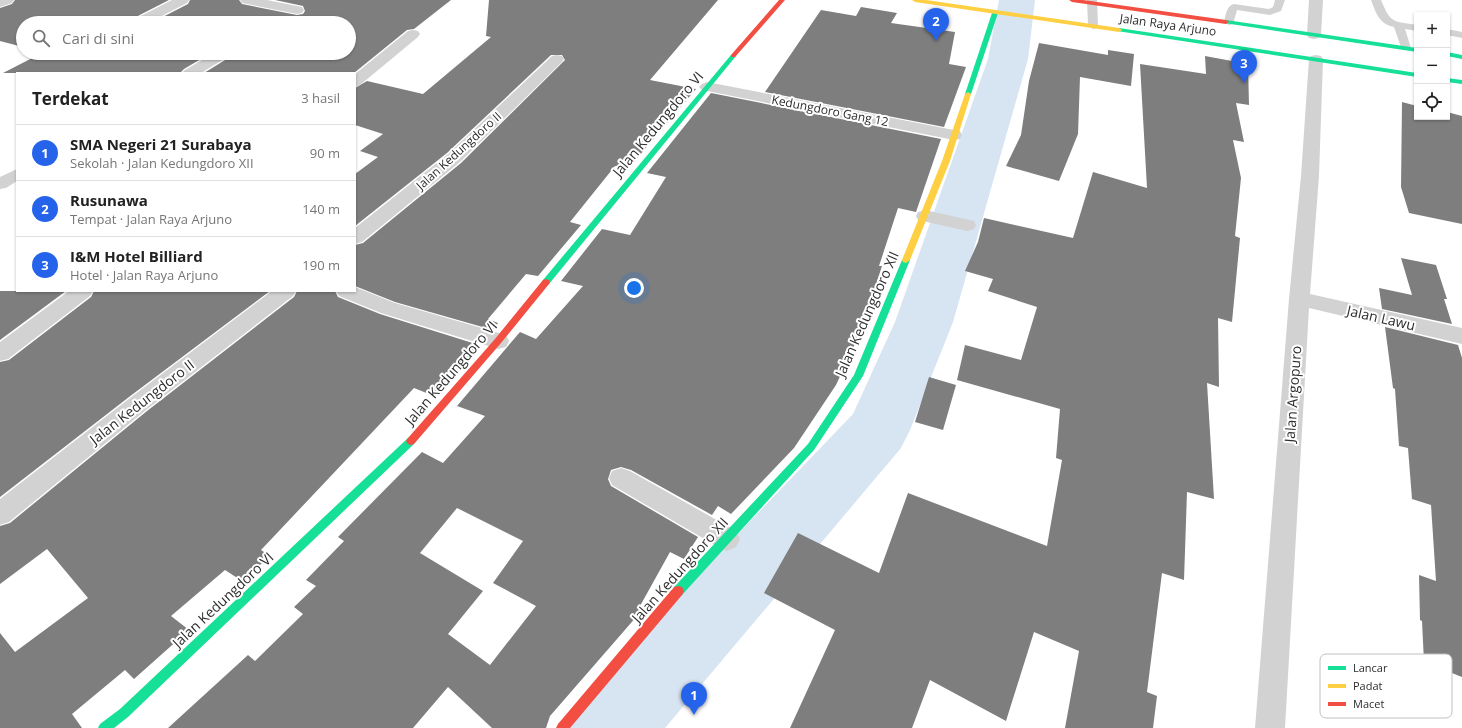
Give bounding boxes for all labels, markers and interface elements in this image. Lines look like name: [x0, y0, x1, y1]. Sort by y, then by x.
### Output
pin: 2: [923, 8, 949, 41]
street label: Jalan Raya Arjuno: [1118, 9, 1217, 40]
map controls: [1414, 12, 1450, 120]
button: +: [1414, 12, 1450, 48]
search box: [16, 16, 356, 60]
icon: search: [30, 27, 52, 49]
text: Cari di sini: [62, 28, 134, 48]
button: −: [1414, 48, 1450, 84]
pin: 3: [1231, 50, 1257, 83]
street label: Jalan Kedungdoro VI: [607, 67, 707, 182]
button: locate: [1414, 84, 1450, 120]
text: Terdekat: [32, 87, 109, 110]
text: 3 hasil: [301, 89, 340, 107]
street label: Kedungdoro Gang 12: [770, 91, 890, 130]
street label: Jalan Kedungdoro II: [412, 108, 505, 194]
text: SMA Negeri 21 Surabaya: [70, 134, 252, 154]
text: 1: [41, 144, 49, 162]
text: 90 m: [310, 144, 340, 162]
text: Sekolah · Jalan Kedungdoro XII: [70, 154, 254, 172]
text: Rusunawa: [70, 190, 148, 210]
text: 2: [41, 200, 49, 218]
text: 140 m: [302, 200, 340, 218]
text: Tempat · Jalan Raya Arjuno: [70, 210, 232, 228]
text: I&M Hotel Billiard: [70, 246, 203, 266]
street label: Jalan Kedungdoro XII: [829, 248, 903, 381]
text: 3: [41, 256, 49, 274]
text: 190 m: [302, 256, 340, 274]
text: Hotel · Jalan Raya Arjuno: [70, 266, 218, 284]
your location: [624, 278, 644, 298]
street label: Jalan Lawu: [1343, 300, 1417, 335]
street label: Jalan Kedungdoro VI: [399, 317, 501, 430]
street label: Jalan Argopuro: [1280, 345, 1305, 445]
street label: Jalan Kedungdoro II: [84, 355, 198, 450]
street label: Jalan Kedungdoro XII: [626, 513, 732, 628]
street label: Jalan Kedungdoro VI: [166, 548, 277, 653]
legend: [1320, 654, 1452, 718]
text: Lancar: [1353, 660, 1388, 675]
text: Padat: [1353, 678, 1383, 693]
pin: 1: [681, 682, 707, 715]
text: Macet: [1353, 696, 1384, 711]

